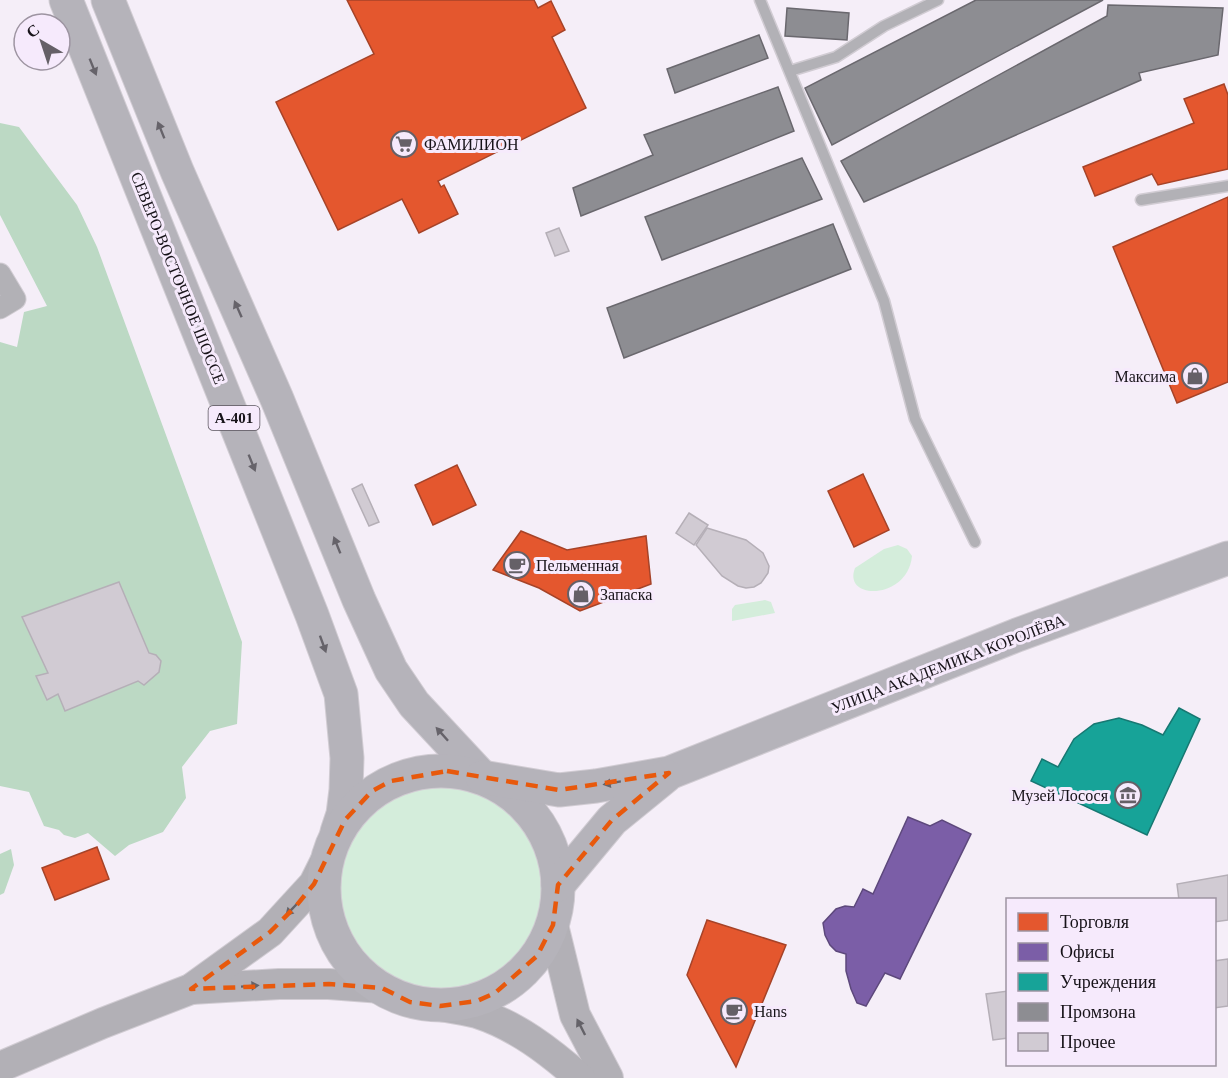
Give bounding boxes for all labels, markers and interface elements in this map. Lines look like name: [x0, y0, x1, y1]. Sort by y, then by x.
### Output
north arrow: [12, 12, 72, 72]
text: С: [23, 20, 43, 41]
one-way arrow: [89, 58, 99, 76]
one-way arrow: [156, 121, 165, 139]
supermarket icon: ФАМИЛИОН: [389, 129, 419, 159]
place label: ФАМИЛИОН: [424, 136, 519, 153]
street label: СЕВЕРО-ВОСТОЧНОЕ ШОССЕ: [128, 170, 228, 386]
one-way arrow: [233, 300, 242, 318]
shop icon: Максима: [1180, 361, 1210, 391]
place label: Максима: [1115, 368, 1176, 385]
road number: А-401: [208, 406, 260, 430]
one-way arrow: [247, 454, 257, 472]
one-way arrow: [332, 536, 342, 554]
cafe icon: Пельменная: [502, 550, 532, 580]
place label: Пельменная: [536, 557, 619, 574]
shop icon: Запаска: [566, 579, 596, 609]
place label: Запаска: [600, 586, 652, 603]
street label: УЛИЦА АКАДЕМИКА КОРОЛЁВА: [829, 611, 1068, 717]
one-way arrow: [318, 635, 328, 653]
one-way arrow: [436, 727, 449, 742]
one-way arrow: [602, 779, 621, 788]
museum icon: Музей Лосося: [1113, 780, 1143, 810]
place label: Музей Лосося: [1011, 787, 1109, 805]
legend: [1006, 898, 1216, 1066]
one-way arrow: [285, 902, 299, 917]
text: Торговля: [1060, 912, 1129, 932]
text: Офисы: [1060, 942, 1114, 962]
text: Учреждения: [1060, 972, 1156, 992]
one-way arrow: [240, 981, 259, 990]
cafe icon: Hans: [719, 996, 749, 1026]
text: Промзона: [1060, 1002, 1136, 1022]
place label: Hans: [754, 1003, 787, 1020]
one-way arrow: [576, 1018, 585, 1035]
text: Прочее: [1060, 1032, 1116, 1052]

